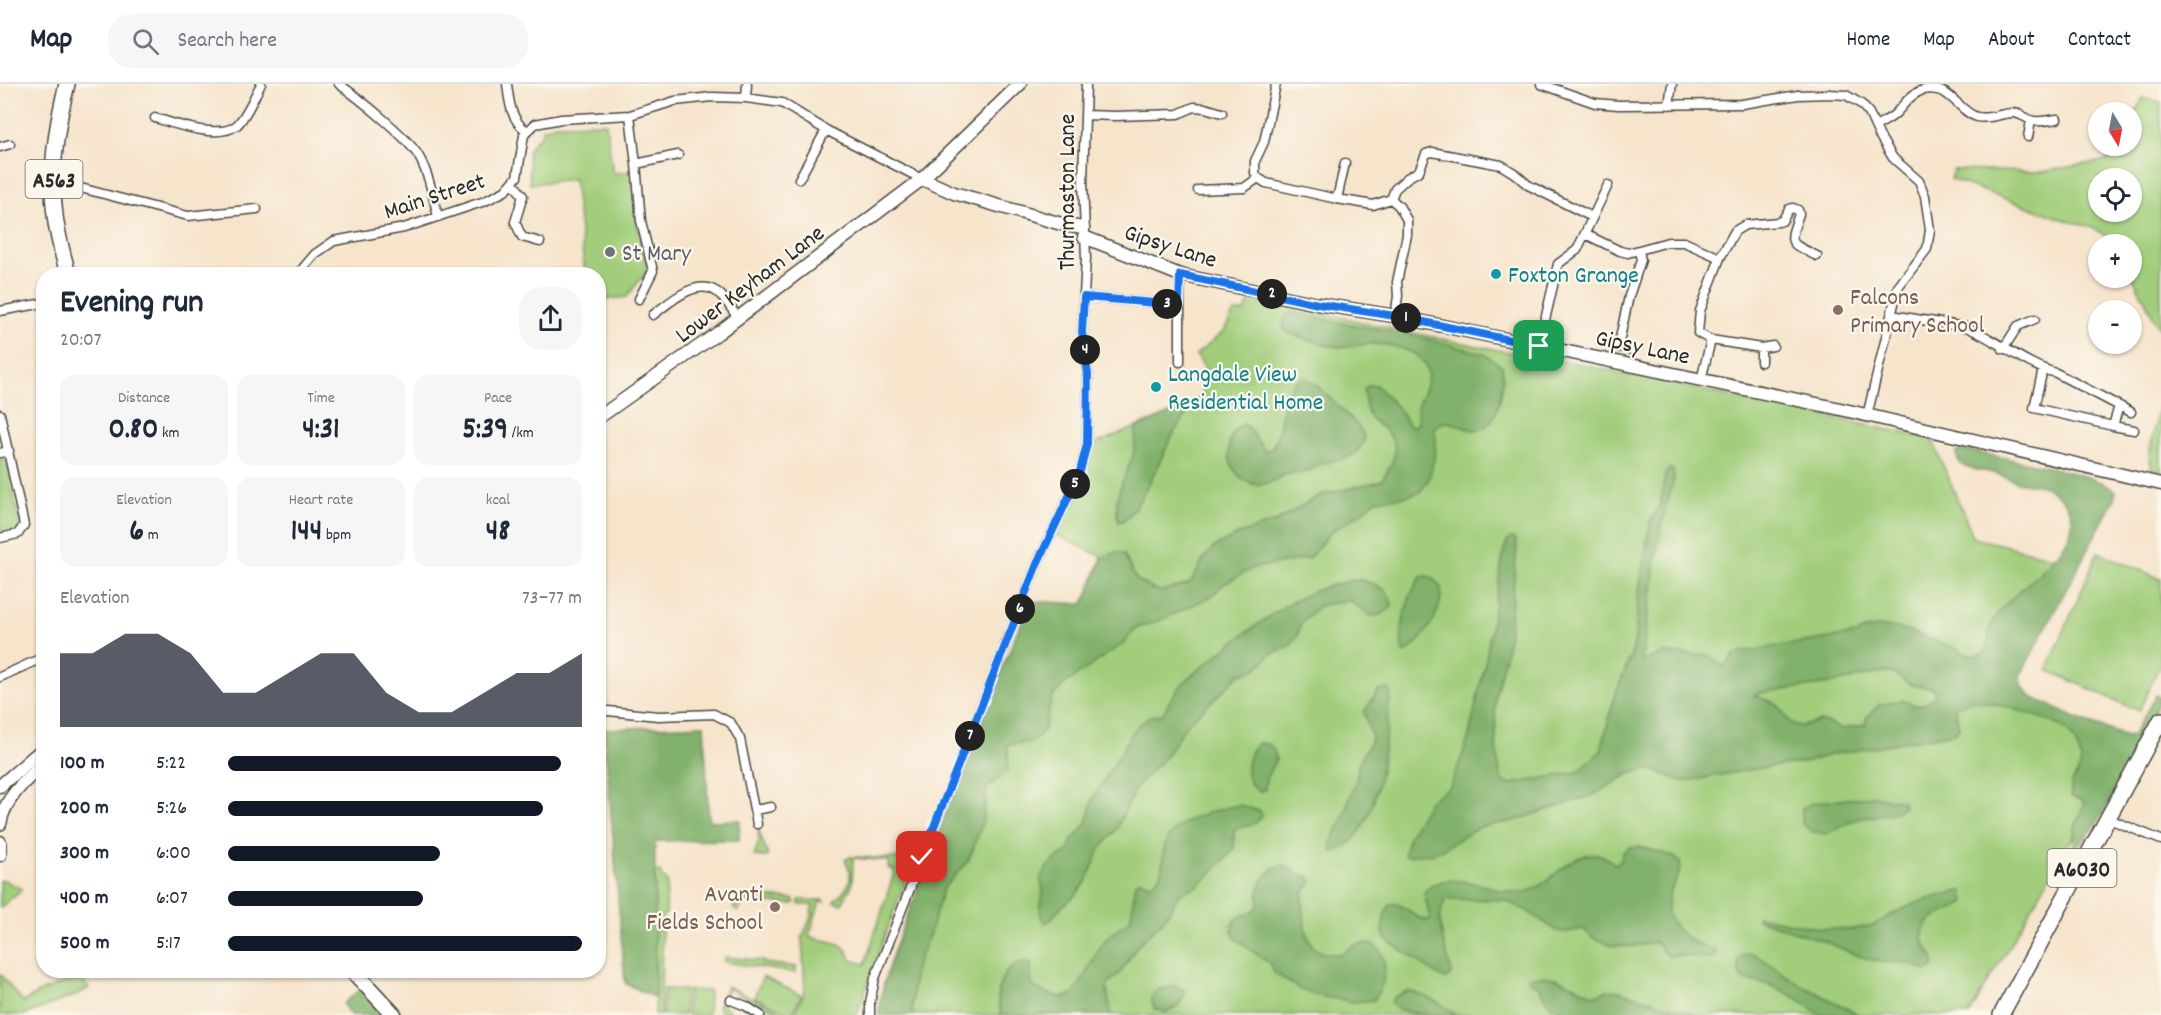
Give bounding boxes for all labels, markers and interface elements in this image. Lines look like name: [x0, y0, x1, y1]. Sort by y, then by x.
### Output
search box: [108, 14, 528, 68]
text: Map: [30, 21, 72, 61]
icon: search: [129, 25, 162, 58]
text: Search here: [177, 26, 277, 57]
text: Home: [1846, 26, 1890, 56]
text: Map: [1923, 26, 1955, 56]
text: About: [1988, 26, 2035, 56]
text: Contact: [2068, 26, 2131, 56]
north arrow: [2088, 102, 2142, 156]
map controls: [2088, 102, 2142, 354]
street label: Thurmaston Lane: [1052, 114, 1086, 270]
road number: A563: [26, 160, 82, 198]
street label: Main Street: [380, 165, 490, 230]
button: locate: [2088, 168, 2142, 222]
street label: Gipsy Lane: [1119, 217, 1221, 279]
street label: Lower Keyham Lane: [669, 218, 833, 353]
button: +: [2088, 234, 2142, 288]
place label: St Mary: [622, 238, 692, 272]
marker: St Mary: [603, 245, 617, 259]
place label: Foxton Grange: [1508, 260, 1639, 294]
marker: Foxton Grange: [1489, 267, 1503, 281]
pin: 2: [1257, 279, 1287, 309]
text: Evening run: [60, 281, 204, 328]
text: 2: [1269, 282, 1276, 305]
place label: Falcons Primary School: [1850, 282, 1985, 344]
button: share: [519, 287, 582, 350]
pin: 3: [1152, 289, 1182, 319]
text: 3: [1163, 292, 1171, 315]
button: −: [2088, 300, 2142, 354]
pin: 1: [1391, 303, 1421, 333]
marker: Falcons Primary School: [1831, 303, 1845, 317]
text: 1: [1404, 306, 1408, 329]
pin: [1513, 320, 1564, 371]
street label: Gipsy Lane: [1592, 322, 1693, 376]
text: 20:07: [60, 327, 102, 355]
icon: arrive: [1522, 329, 1555, 362]
pin: 4: [1070, 335, 1100, 365]
text: 4: [1082, 338, 1088, 361]
place label: Langdale View Residential Home: [1168, 359, 1323, 421]
marker: Langdale View Residential Home: [1149, 380, 1163, 394]
text: Distance: [118, 387, 170, 410]
text: Time: [307, 387, 335, 410]
text: Pace: [484, 387, 512, 410]
text: 0.80: [109, 410, 158, 453]
text: 4:31: [302, 410, 340, 453]
text: 5:39: [462, 410, 508, 453]
text: km: [158, 422, 179, 445]
text: /km: [508, 422, 534, 445]
pin: 5: [1060, 469, 1090, 499]
text: 5: [1071, 472, 1079, 495]
text: Elevation: [116, 489, 172, 512]
text: Heart rate: [289, 489, 353, 512]
text: kcal: [486, 489, 510, 512]
text: 6: [129, 512, 144, 555]
text: 144: [291, 512, 322, 555]
text: 48: [486, 512, 510, 555]
text: m: [144, 524, 159, 547]
text: bpm: [322, 524, 351, 547]
text: Elevation: [60, 585, 130, 613]
text: 73–77 m: [522, 585, 582, 613]
pin: 6: [1005, 594, 1035, 624]
text: 6: [1016, 597, 1024, 620]
pin: 7: [955, 721, 985, 751]
text: 7: [967, 724, 973, 747]
text: 100 m: [60, 750, 105, 778]
text: 5:22: [156, 750, 186, 778]
text: 200 m: [60, 795, 109, 823]
text: 5:26: [156, 795, 187, 823]
pin: [896, 831, 947, 882]
text: 300 m: [60, 840, 109, 868]
text: 6:00: [156, 840, 191, 868]
icon: check: [905, 840, 938, 873]
road number: A6030: [2048, 849, 2116, 887]
place label: Avanti Fields School: [646, 879, 763, 941]
text: 400 m: [60, 885, 108, 913]
text: 6:07: [156, 885, 188, 913]
marker: Avanti Fields School: [768, 900, 782, 914]
text: 500 m: [60, 930, 109, 958]
text: 5:17: [156, 930, 181, 958]

